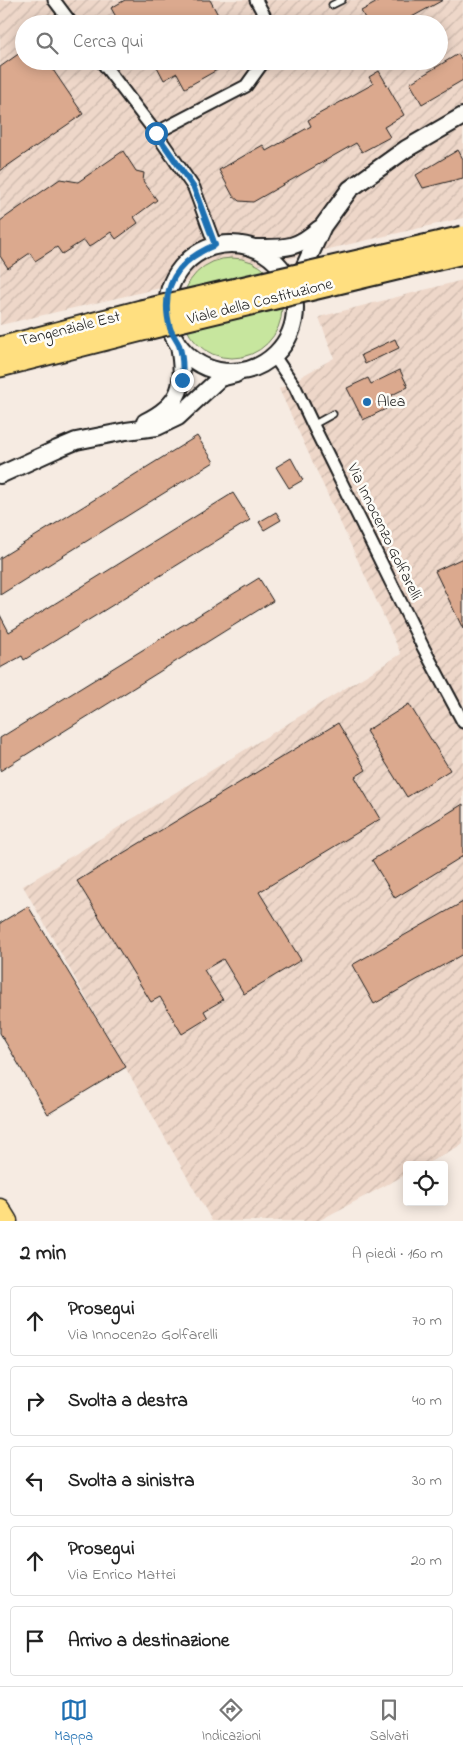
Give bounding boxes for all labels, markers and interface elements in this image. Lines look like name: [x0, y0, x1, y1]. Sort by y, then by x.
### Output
search box: [15, 15, 448, 70]
icon: search: [33, 29, 61, 57]
text: Cerca qui: [73, 29, 143, 56]
route start: [145, 122, 168, 145]
street label: Viale della Costituzione: [184, 272, 336, 332]
street label: Tangenziale Est: [17, 305, 124, 353]
route end: [171, 369, 194, 392]
place label: Alea: [377, 390, 405, 414]
marker: Alea: [361, 396, 373, 408]
street label: Via Innocenzo Golfarelli: [340, 458, 428, 605]
map controls: [403, 1161, 448, 1206]
button: locate: [403, 1161, 448, 1206]
text: 2 min: [20, 1239, 66, 1269]
text: A piedi · 160 m: [352, 1242, 443, 1266]
text: Prosegui: [68, 1296, 135, 1323]
icon: ahead: [21, 1307, 49, 1335]
text: 70 m: [412, 1309, 442, 1333]
text: Via Innocenzo Golfarelli: [68, 1323, 218, 1347]
icon: right: [21, 1387, 49, 1415]
text: Svolta a destra: [68, 1388, 188, 1415]
text: 40 m: [412, 1389, 442, 1413]
icon: left: [21, 1467, 49, 1495]
text: Svolta a sinistra: [68, 1468, 195, 1495]
text: 30 m: [412, 1469, 442, 1493]
text: Prosegui: [68, 1536, 135, 1563]
icon: ahead: [21, 1547, 49, 1575]
text: 20 m: [411, 1549, 442, 1573]
text: Via Enrico Mattei: [68, 1563, 176, 1587]
icon: arrive: [21, 1627, 49, 1655]
text: Arrivo a destinazione: [68, 1628, 229, 1655]
tab: Mappa: [54, 1696, 93, 1747]
tab: Indicazioni: [202, 1696, 261, 1747]
tab: Salvati: [370, 1696, 409, 1747]

